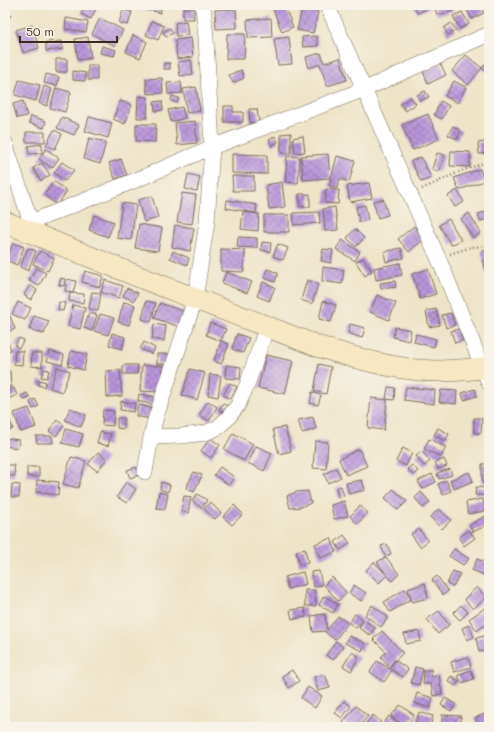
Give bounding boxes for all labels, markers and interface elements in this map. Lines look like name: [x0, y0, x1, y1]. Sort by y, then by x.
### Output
scale bar: [20, 18, 117, 44]
text: 50 m: [26, 23, 54, 39]

